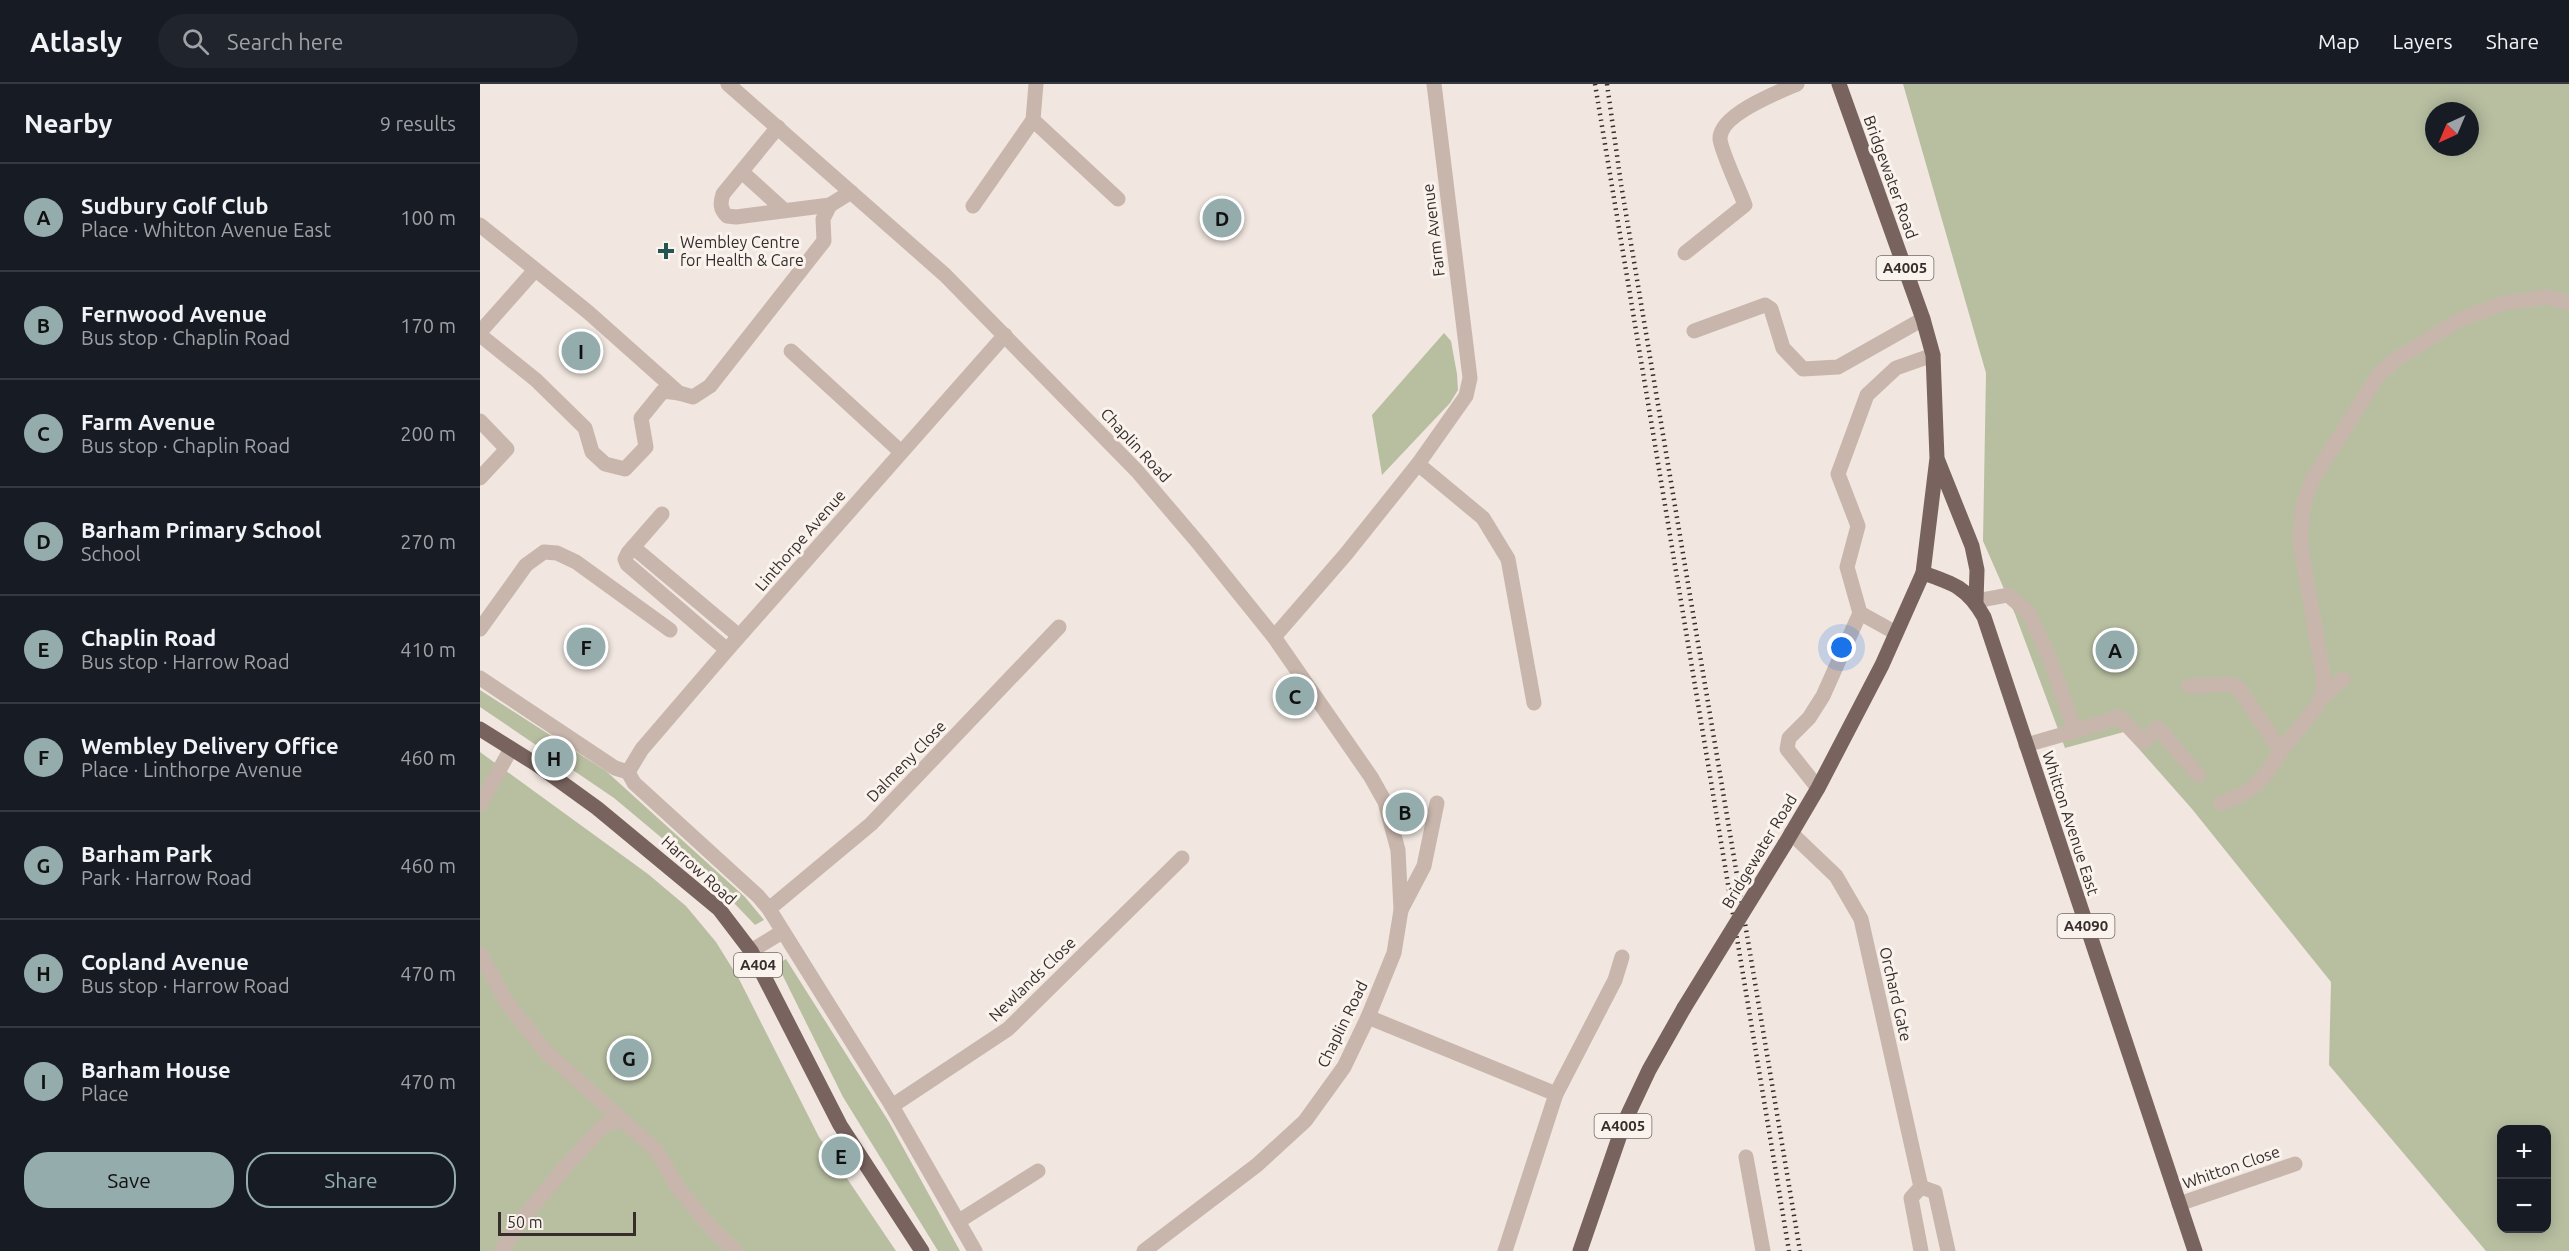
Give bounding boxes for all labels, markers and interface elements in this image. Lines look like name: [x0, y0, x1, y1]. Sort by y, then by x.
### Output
search box: [158, 14, 578, 68]
icon: search: [179, 25, 212, 58]
text: Atlasly: [30, 26, 122, 57]
text: Search here: [227, 29, 343, 54]
text: Map: [2318, 29, 2359, 53]
text: Layers: [2392, 29, 2453, 53]
text: Share: [2486, 29, 2539, 53]
north arrow: [2425, 102, 2479, 156]
text: Nearby: [24, 109, 112, 138]
text: 9 results: [380, 112, 456, 135]
street label: Bridgewater Road: [1860, 113, 1922, 241]
street label: Farm Avenue: [1418, 183, 1448, 277]
text: Sudbury Golf Club: [81, 193, 268, 218]
pin: D: [1202, 196, 1242, 240]
text: A: [36, 206, 51, 229]
text: 100 m: [400, 206, 456, 229]
text: Place · Whitton Avenue East: [81, 218, 331, 241]
place label: Wembley Centre for Health & Care: [680, 233, 804, 269]
marker: Wembley Centre for Health & Care: [657, 242, 675, 260]
road number: A4005: [1876, 256, 1934, 280]
text: Fernwood Avenue: [81, 301, 267, 326]
text: B: [37, 314, 50, 337]
text: 170 m: [400, 314, 456, 337]
text: Bus stop · Chaplin Road: [81, 326, 290, 349]
pin: I: [562, 328, 600, 374]
street label: Chaplin Road: [1097, 404, 1175, 486]
text: Farm Avenue: [81, 409, 215, 434]
text: C: [37, 422, 50, 445]
text: 200 m: [400, 422, 456, 445]
text: Bus stop · Chaplin Road: [81, 434, 290, 457]
street label: Linthorpe Avenue: [751, 486, 849, 594]
text: Barham Primary School: [81, 517, 321, 542]
text: D: [36, 530, 51, 553]
text: 270 m: [400, 530, 456, 553]
text: School: [81, 542, 141, 565]
pin: F: [566, 624, 606, 670]
text: Chaplin Road: [81, 625, 216, 650]
pin: A: [2096, 628, 2134, 672]
your location: [1827, 633, 1856, 662]
text: E: [38, 638, 49, 661]
text: 410 m: [400, 638, 456, 661]
text: Bus stop · Harrow Road: [81, 650, 290, 673]
pin: C: [1276, 674, 1314, 718]
street label: Dalmeny Close: [863, 717, 949, 805]
text: Wembley Delivery Office: [81, 733, 339, 758]
pin: H: [534, 736, 574, 780]
text: F: [38, 746, 49, 769]
text: 460 m: [400, 746, 456, 769]
street label: Whitton Avenue East: [2039, 749, 2103, 898]
text: Place · Linthorpe Avenue: [81, 758, 303, 781]
pin: B: [1386, 790, 1424, 834]
street label: Bridgewater Road: [1718, 791, 1800, 911]
street label: Harrow Road: [658, 832, 740, 908]
text: Barham Park: [81, 841, 212, 866]
text: G: [37, 854, 50, 877]
text: 460 m: [400, 854, 456, 877]
text: Park · Harrow Road: [81, 866, 252, 889]
road number: A4090: [2058, 914, 2114, 938]
street label: Newlands Close: [985, 933, 1079, 1025]
street label: Orchard Gate: [1876, 945, 1916, 1043]
text: Copland Avenue: [81, 949, 249, 974]
road number: A404: [734, 953, 782, 977]
text: H: [36, 962, 51, 985]
text: 470 m: [400, 962, 456, 985]
text: Bus stop · Harrow Road: [81, 974, 290, 997]
street label: Chaplin Road: [1313, 978, 1371, 1070]
pin: G: [610, 1036, 648, 1080]
text: Barham House: [81, 1057, 231, 1082]
text: I: [40, 1070, 47, 1093]
text: 470 m: [400, 1070, 456, 1093]
text: Place: [81, 1082, 129, 1105]
road number: A4005: [1594, 1114, 1652, 1138]
map controls: [2497, 1125, 2551, 1233]
button: +: [2497, 1125, 2551, 1179]
pin: E: [822, 1134, 860, 1178]
street label: Whitton Close: [2180, 1142, 2282, 1192]
button: Save: [24, 1152, 234, 1208]
button: Share: [246, 1152, 456, 1208]
button: −: [2497, 1179, 2551, 1233]
scale bar: [498, 1209, 636, 1236]
text: 50 m: [507, 1213, 543, 1231]

